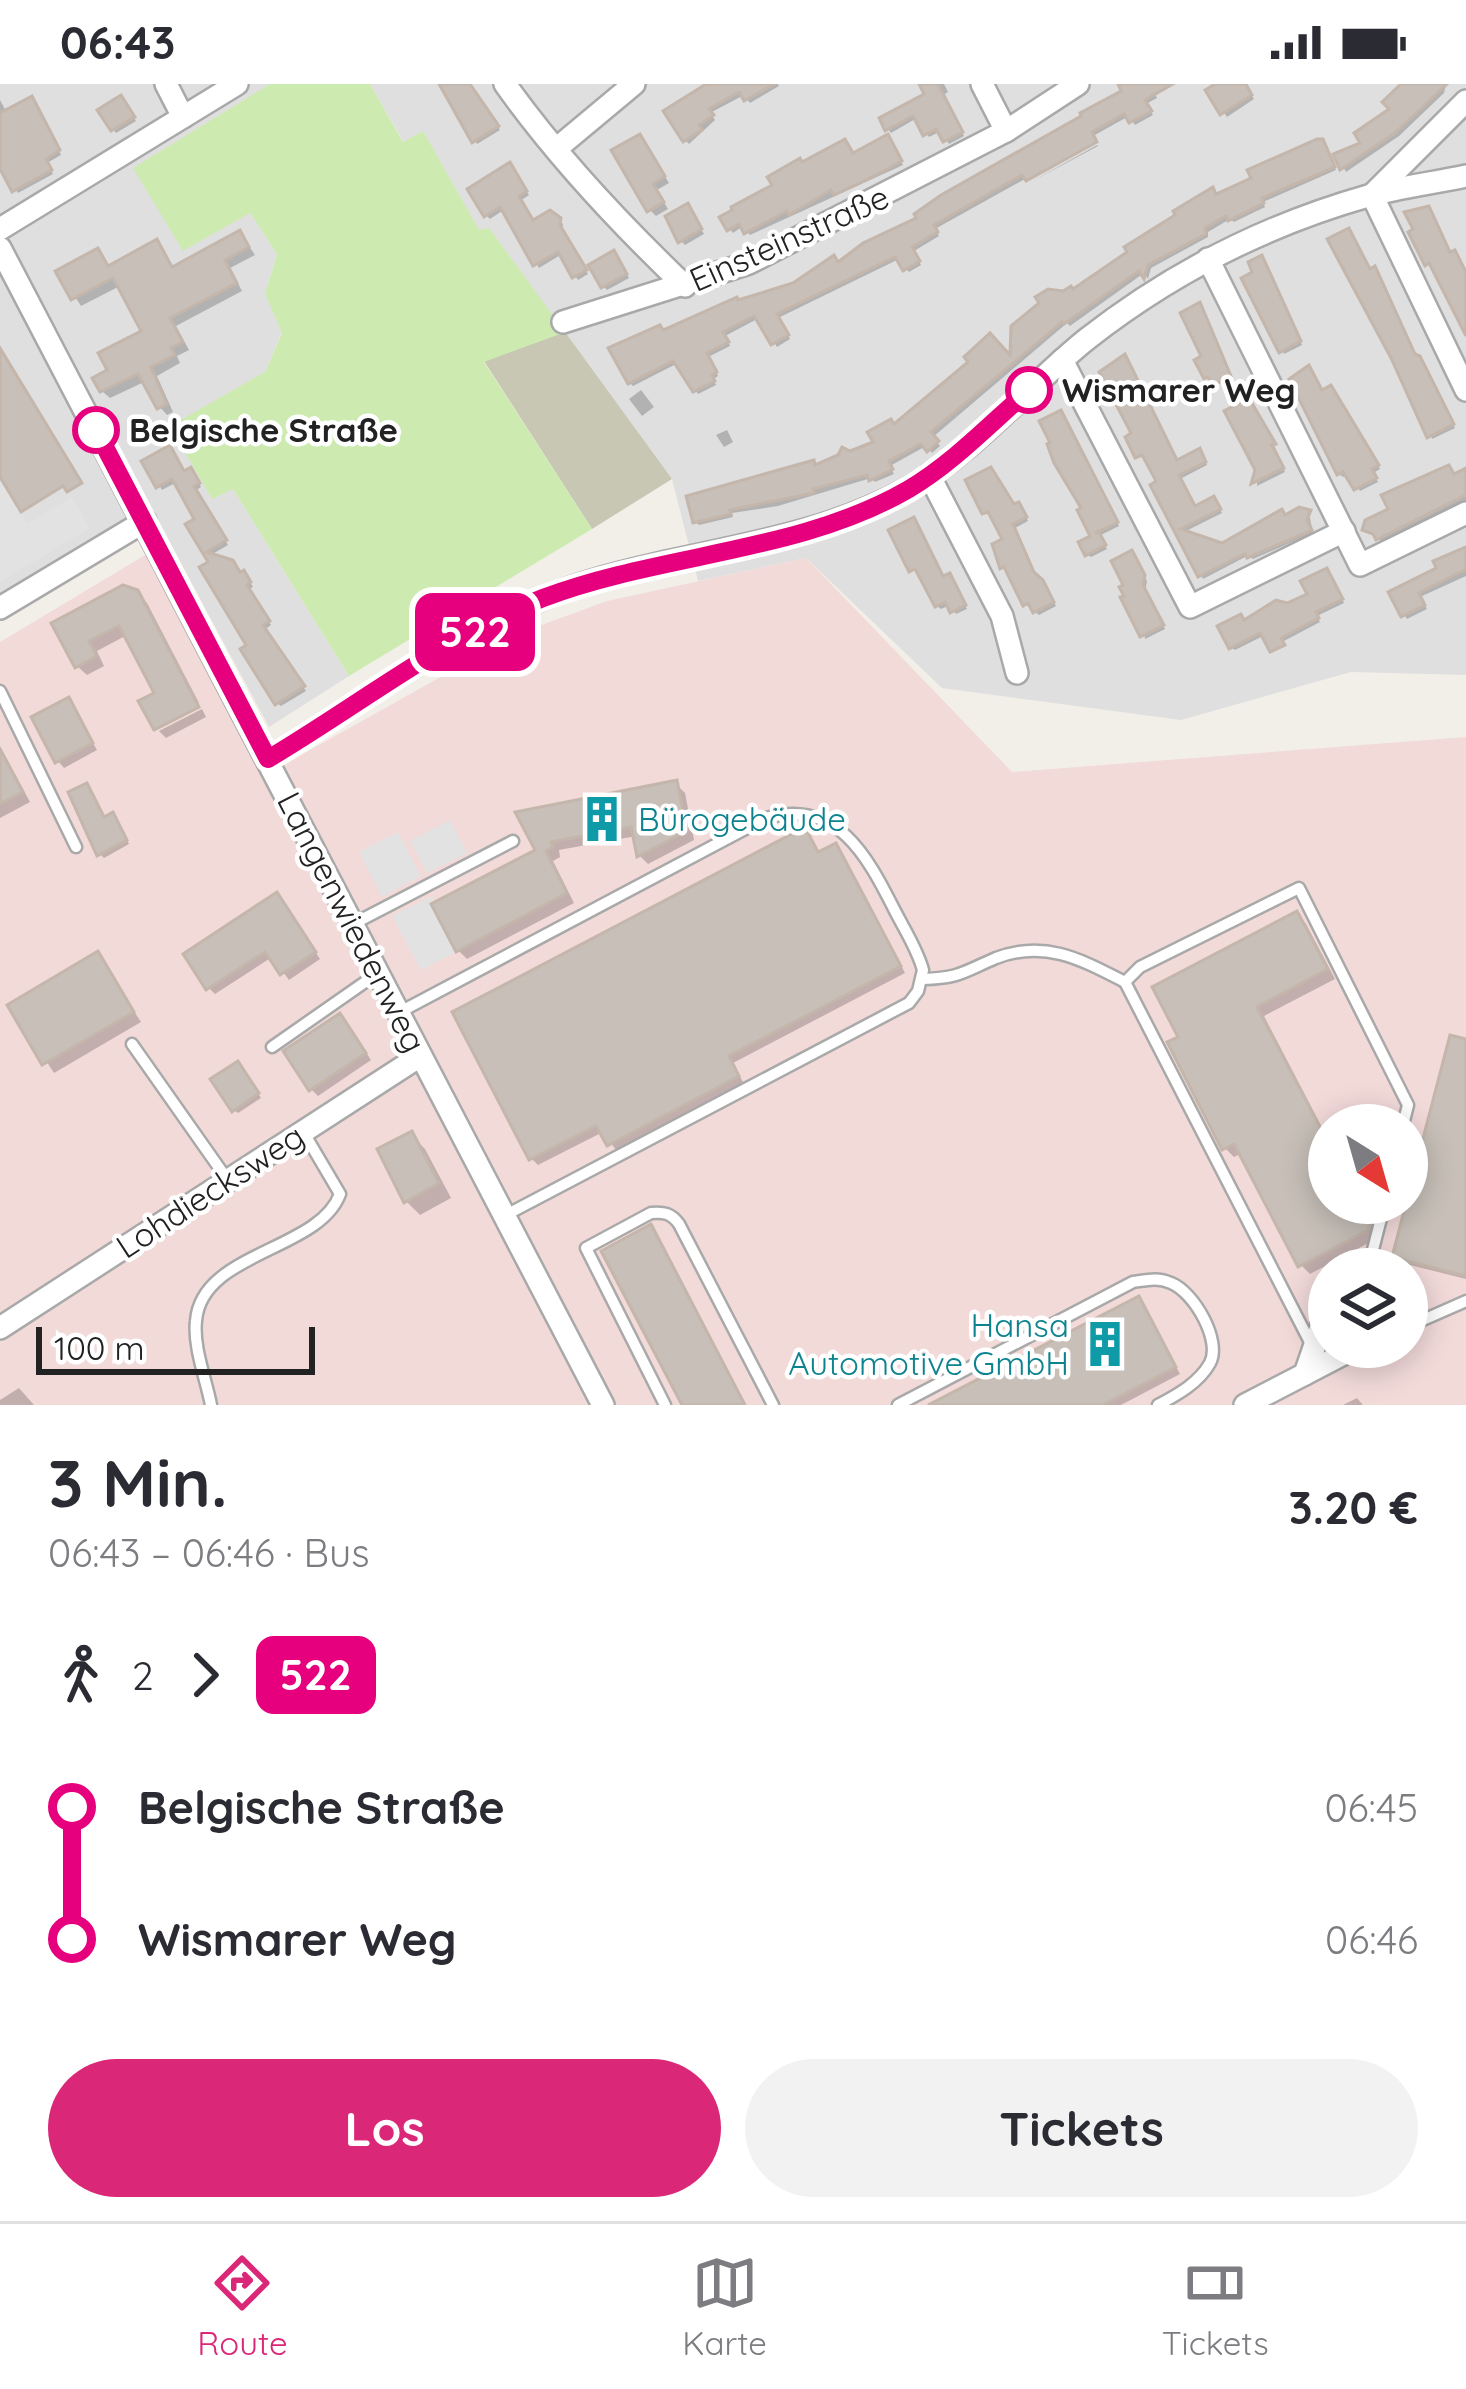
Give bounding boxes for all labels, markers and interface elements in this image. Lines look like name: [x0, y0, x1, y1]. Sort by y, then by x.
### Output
text: 06:43: [60, 14, 175, 70]
street label: Einsteinstraße: [683, 175, 895, 300]
marker: Wismarer Weg: [1007, 368, 1051, 412]
place label: Wismarer Weg: [1062, 369, 1296, 410]
marker: Belgische Straße: [74, 408, 118, 452]
place label: Belgische Straße: [129, 409, 398, 450]
line badge: 522: [406, 593, 544, 671]
text: 522: [439, 605, 511, 658]
street label: Langenwiedenweg: [269, 785, 436, 1059]
building icon: Bürogebäude: [577, 794, 627, 844]
place label: Bürogebäude: [638, 798, 846, 839]
north arrow: [1308, 1104, 1428, 1224]
map controls: [1308, 1104, 1428, 1368]
street label: Lohdiecksweg: [108, 1115, 311, 1267]
button: layers: [1308, 1248, 1428, 1368]
place label: Hansa Automotive GmbH: [788, 1304, 1069, 1383]
building icon: Hansa Automotive GmbH: [1080, 1319, 1130, 1369]
scale bar: [36, 1321, 315, 1374]
text: 100 m: [54, 1327, 145, 1368]
text: 3 Min.: [48, 1441, 227, 1524]
text: 3.20 €: [1289, 1479, 1418, 1535]
text: 06:43 – 06:46 · Bus: [48, 1528, 369, 1577]
icon: walk: [48, 1642, 114, 1708]
icon: forward: [172, 1642, 238, 1708]
text: 522: [280, 1648, 352, 1701]
text: 2: [132, 1651, 154, 1700]
text: Belgische Straße: [138, 1779, 505, 1835]
text: 06:45: [1324, 1783, 1418, 1832]
text: Wismarer Weg: [138, 1911, 457, 1967]
text: 06:46: [1325, 1915, 1418, 1964]
button: Los: [48, 2059, 721, 2197]
button: Tickets: [745, 2059, 1418, 2197]
tab: Route: [197, 2250, 288, 2363]
tab: Karte: [682, 2250, 767, 2363]
tab: Tickets: [1162, 2250, 1269, 2363]

